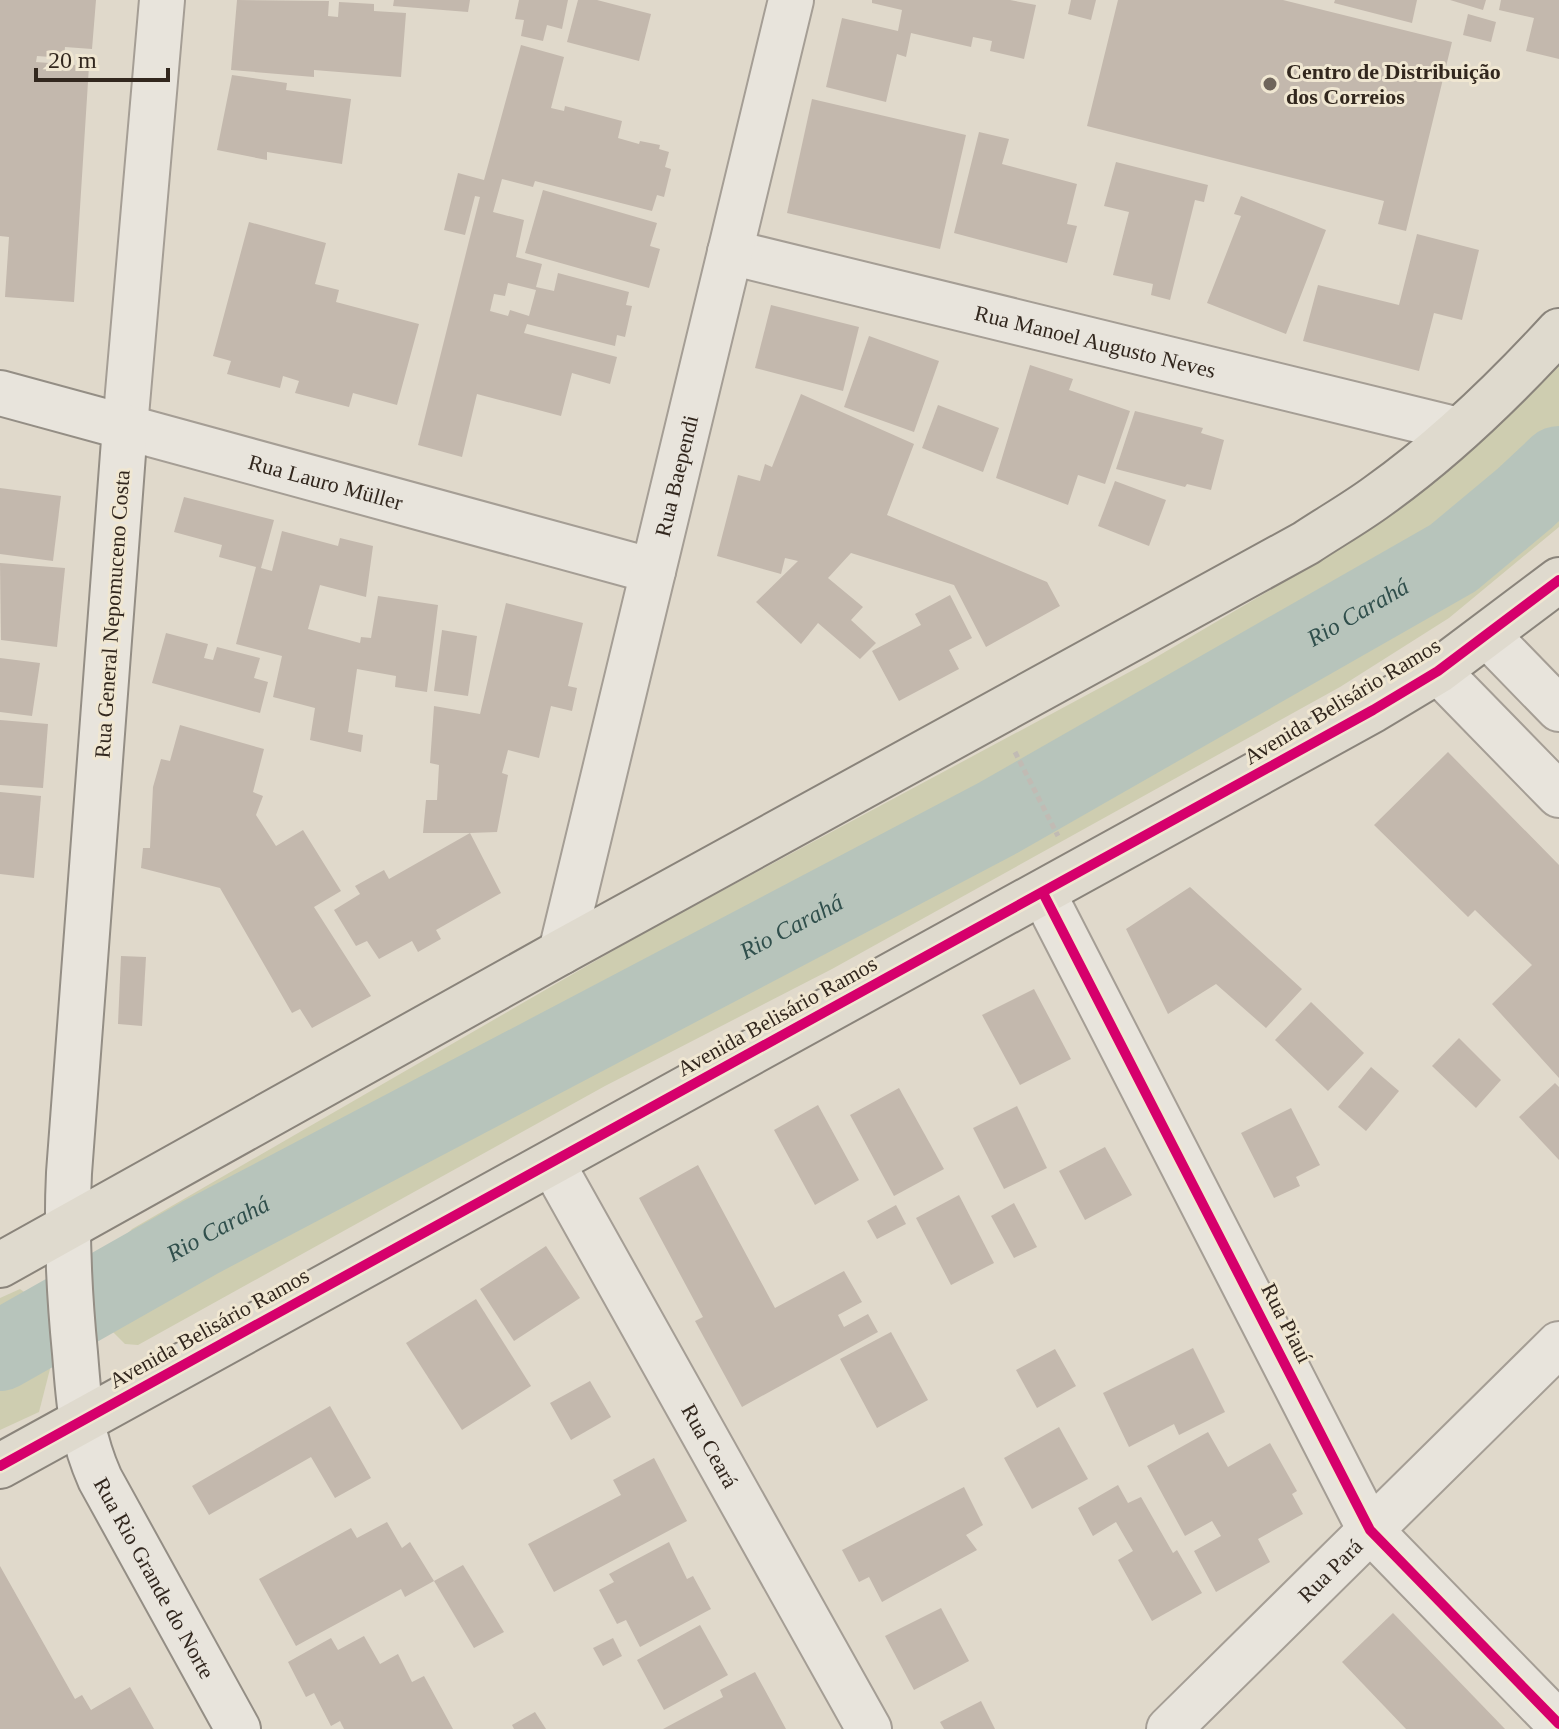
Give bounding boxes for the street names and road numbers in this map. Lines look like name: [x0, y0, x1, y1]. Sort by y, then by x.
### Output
street label: Rua Manoel Augusto Neves: [972, 300, 1218, 383]
street label: Rua Baependi: [649, 412, 703, 539]
street label: Rua Lauro Müller: [246, 449, 406, 515]
street label: Rua General Nepomuceno Costa: [89, 469, 135, 759]
street label: Avenida Belisário Ramos: [1239, 632, 1445, 770]
street label: Avenida Belisário Ramos: [673, 951, 881, 1081]
street label: Avenida Belisário Ramos: [105, 1263, 313, 1393]
street label: Rua Piauí: [1256, 1279, 1318, 1367]
street label: Rua Ceará: [677, 1399, 744, 1492]
street label: Rua Rio Grande do Norte: [89, 1473, 220, 1683]
street label: Rua Pará: [1293, 1533, 1367, 1607]

